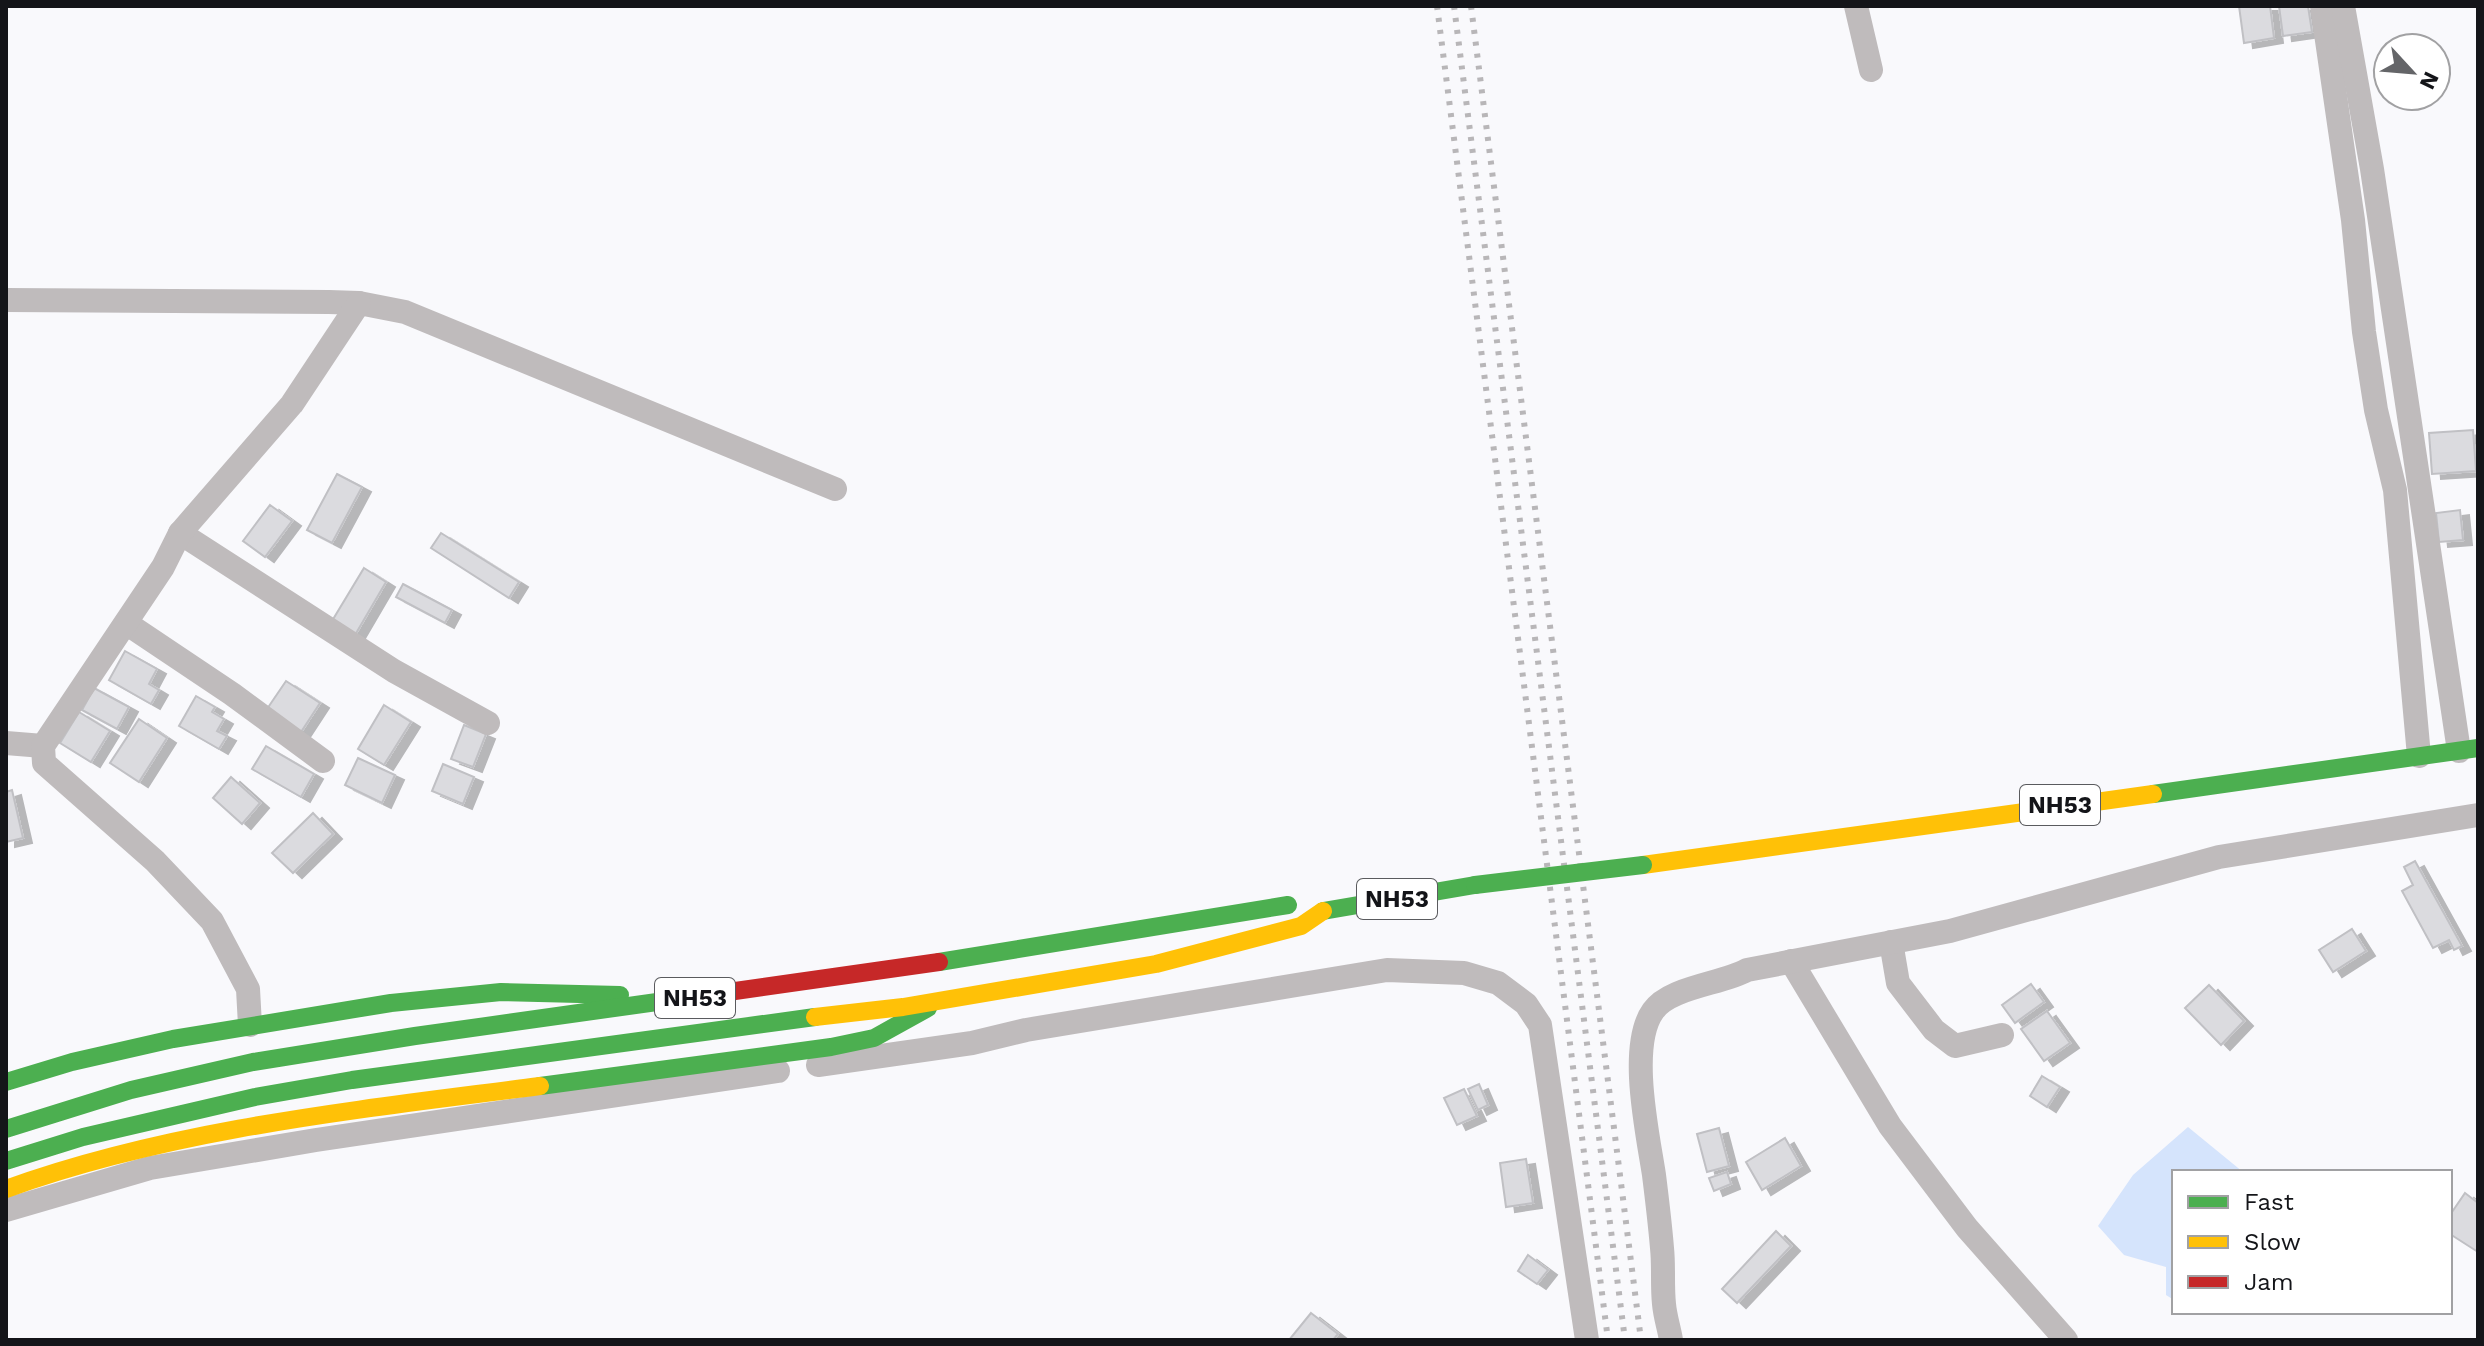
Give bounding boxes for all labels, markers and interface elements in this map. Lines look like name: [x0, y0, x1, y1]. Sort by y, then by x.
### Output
north arrow: [2372, 32, 2452, 112]
text: N: [2415, 68, 2444, 93]
road number: NH53: [2020, 785, 2100, 825]
road number: NH53: [1357, 879, 1437, 919]
road number: NH53: [655, 978, 735, 1018]
legend: [2172, 1170, 2452, 1314]
text: Fast: [2244, 1188, 2294, 1216]
text: Slow: [2244, 1228, 2301, 1256]
text: Jam: [2244, 1268, 2294, 1296]

